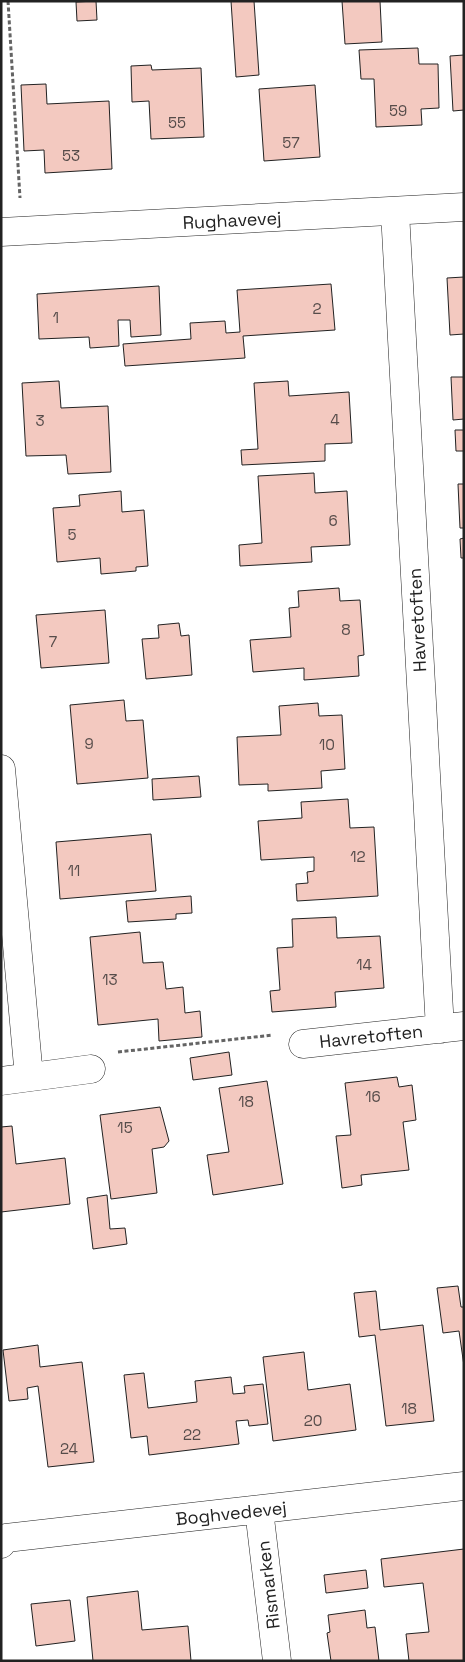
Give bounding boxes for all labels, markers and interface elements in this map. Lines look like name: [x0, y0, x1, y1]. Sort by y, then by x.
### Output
house number: 59: [389, 101, 407, 120]
house number: 55: [168, 113, 186, 132]
house number: 57: [282, 133, 300, 152]
house number: 53: [62, 146, 80, 165]
street label: Rughavevej: [182, 206, 282, 234]
house number: 2: [312, 299, 322, 318]
house number: 1: [53, 308, 59, 327]
house number: 4: [330, 410, 340, 429]
house number: 3: [35, 411, 45, 430]
house number: 6: [328, 511, 338, 530]
house number: 5: [68, 525, 77, 544]
street label: Havretoften: [403, 567, 431, 673]
house number: 8: [341, 620, 351, 639]
house number: 7: [49, 632, 57, 651]
house number: 9: [84, 734, 94, 753]
house number: 10: [319, 735, 335, 754]
house number: 12: [350, 847, 366, 866]
house number: 11: [68, 861, 80, 880]
house number: 14: [356, 955, 372, 974]
house number: 13: [102, 970, 118, 989]
street label: Havretoften: [318, 1019, 424, 1053]
house number: 16: [365, 1087, 381, 1106]
house number: 18: [238, 1092, 254, 1111]
house number: 15: [117, 1118, 133, 1137]
house number: 18: [401, 1399, 417, 1418]
house number: 20: [304, 1411, 322, 1430]
house number: 22: [183, 1425, 201, 1444]
house number: 24: [60, 1439, 78, 1458]
street label: Boghvedevej: [174, 1496, 288, 1530]
street label: Rismarken: [251, 1540, 285, 1630]

